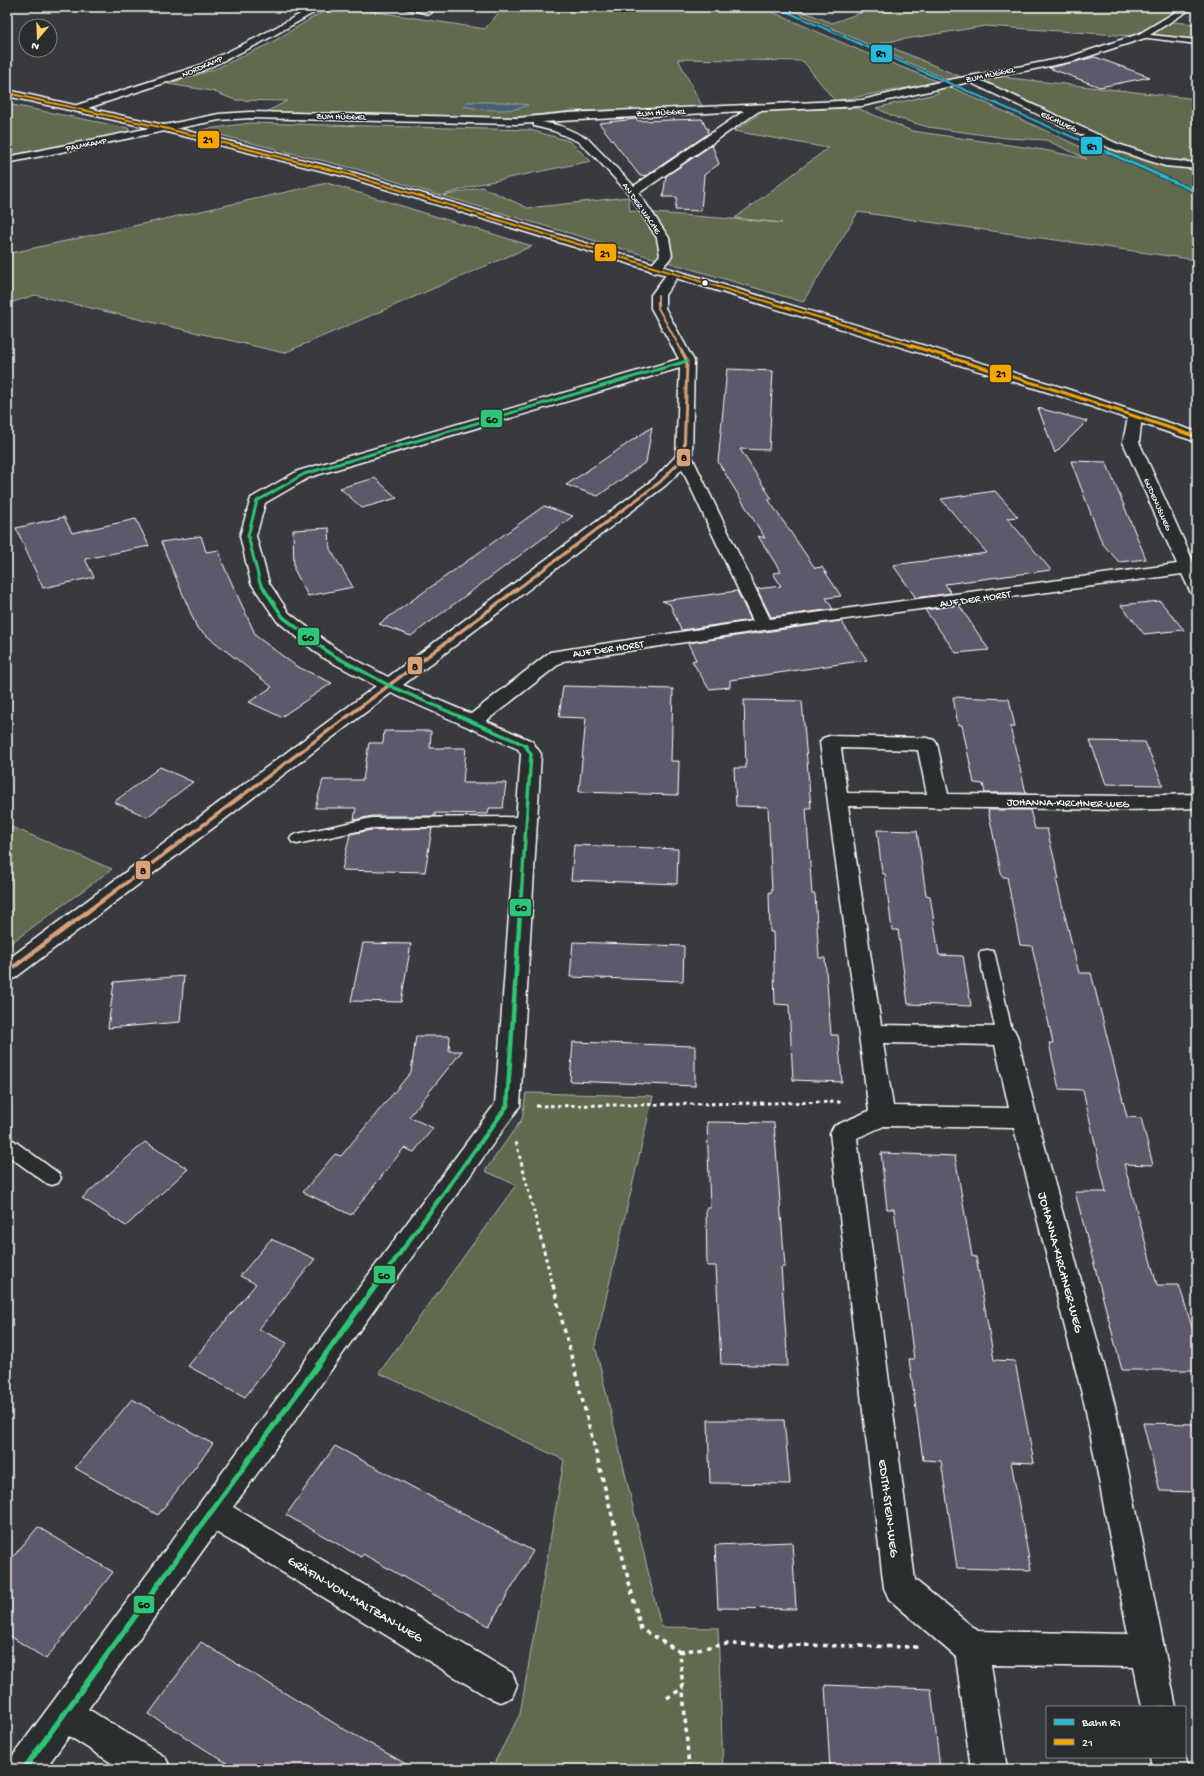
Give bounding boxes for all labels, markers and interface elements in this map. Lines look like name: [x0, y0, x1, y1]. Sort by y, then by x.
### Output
north arrow: [18, 18, 58, 58]
text: N: [30, 39, 41, 52]
line badge: R1: [870, 44, 893, 63]
text: R1: [875, 49, 886, 61]
street label: NORDKAMP: [180, 53, 226, 81]
street label: ZUM HÜGGEL: [965, 65, 1017, 86]
street label: ZUM HÜGGEL: [636, 107, 687, 120]
street label: ESCHWEG: [1038, 109, 1079, 136]
street label: ZUM HÜGGEL: [316, 112, 367, 123]
line badge: 21: [197, 130, 220, 149]
text: 21: [203, 135, 213, 147]
street label: PALMKAMP: [64, 136, 109, 155]
line badge: R1: [1080, 136, 1103, 155]
text: R1: [1086, 142, 1097, 154]
street label: AN DER WACHE: [619, 181, 663, 237]
line badge: 21: [594, 243, 617, 262]
text: 21: [600, 249, 610, 261]
unlabelled marker: [700, 278, 710, 288]
line badge: 21: [989, 364, 1012, 383]
text: 21: [996, 369, 1006, 381]
line badge: 60: [480, 409, 503, 428]
text: 60: [486, 415, 499, 427]
line badge: 8: [676, 448, 691, 467]
text: 8: [681, 453, 687, 465]
street label: GUDENUSWEG: [1140, 477, 1173, 533]
street label: AUF DER HORST: [939, 589, 1012, 611]
line badge: 60: [297, 627, 320, 646]
text: 60: [302, 633, 315, 645]
street label: AUF DER HORST: [572, 639, 645, 661]
line badge: 8: [407, 656, 423, 675]
text: 8: [412, 662, 418, 674]
street label: JOHANNA-KIRCHNER-WEG: [1007, 797, 1130, 811]
line badge: 8: [135, 860, 151, 880]
text: 8: [140, 866, 146, 878]
line badge: 60: [509, 898, 532, 917]
text: 60: [515, 903, 528, 915]
street label: JOHANNA-KIRCHNER-WEG: [1034, 1191, 1086, 1335]
line badge: 60: [373, 1265, 396, 1284]
text: 60: [378, 1271, 391, 1283]
street label: EDITH-STEIN-WEG: [874, 1459, 901, 1559]
street label: GRÄFIN-VON-MALTZAN-WEG: [284, 1553, 426, 1647]
line badge: 60: [133, 1595, 155, 1614]
text: 60: [138, 1600, 151, 1612]
legend: [1046, 1706, 1186, 1758]
text: Bahn R1: [1081, 1717, 1121, 1731]
text: 21: [1082, 1737, 1093, 1751]

